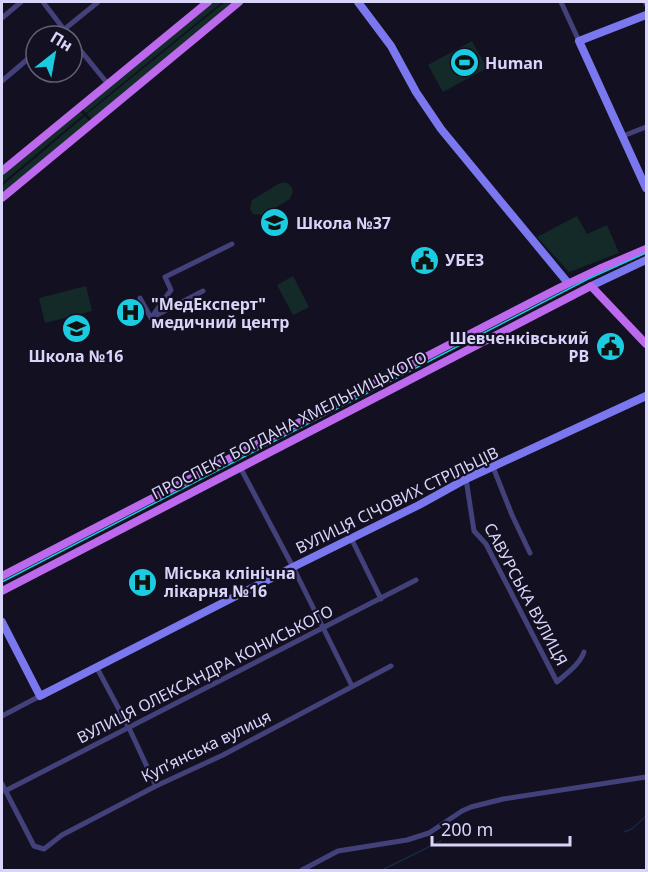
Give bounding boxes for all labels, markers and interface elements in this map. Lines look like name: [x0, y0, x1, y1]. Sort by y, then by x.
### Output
north arrow: [24, 24, 84, 84]
text: Пн: [46, 26, 77, 56]
sports icon: Human: [448, 47, 480, 79]
place label: Human: [485, 52, 543, 74]
school or university icon: Школа №37: [259, 207, 291, 239]
place label: Школа №37: [296, 212, 391, 234]
public building icon: УБЕЗ: [408, 244, 440, 276]
place label: УБЕЗ: [445, 249, 484, 271]
place label: "МедЕксперт" медичний центр: [151, 293, 289, 333]
hospital icon: "МедЕксперт" медичний центр: [114, 297, 146, 329]
school or university icon: Школа №16: [60, 312, 92, 344]
place label: Шевченківський РВ: [449, 327, 589, 367]
public building icon: Шевченківський РВ: [594, 331, 626, 363]
place label: Школа №16: [29, 345, 123, 367]
street label: ПРОСПЕКТ БОГДАНА ХМЕЛЬНИЦЬКОГО: [147, 346, 431, 504]
street label: ВУЛИЦЯ СІЧОВИХ СТРІЛЬЦІВ: [292, 441, 502, 559]
street label: САВУРСЬКА ВУЛИЦЯ: [479, 519, 573, 669]
place label: Міська клінічна лікарня №16: [164, 562, 296, 602]
hospital icon: Міська клінічна лікарня №16: [127, 566, 159, 598]
street label: ВУЛИЦЯ ОЛЕКСАНДРА КОНИСЬКОГО: [73, 600, 337, 748]
street label: Купʼянська вулиця: [137, 705, 275, 787]
scale bar: [432, 809, 570, 847]
text: 200 m: [441, 817, 493, 841]

